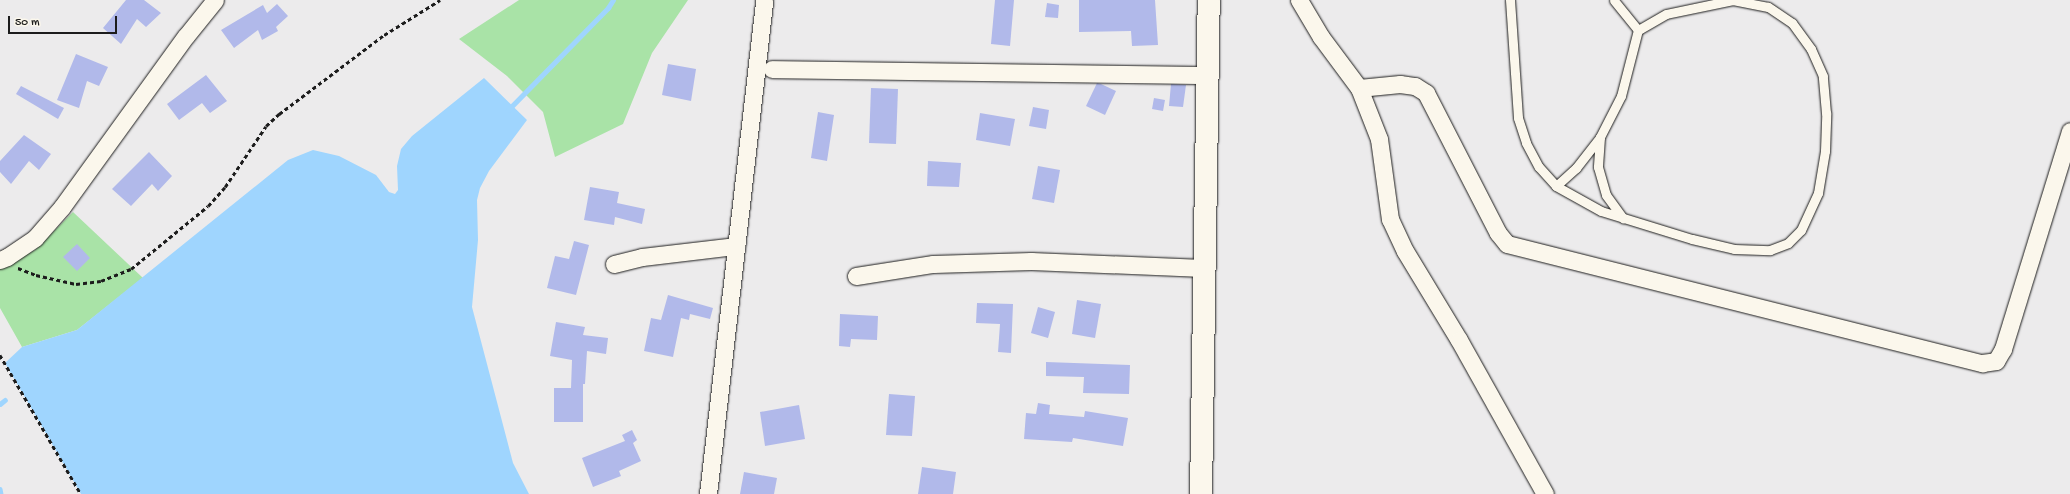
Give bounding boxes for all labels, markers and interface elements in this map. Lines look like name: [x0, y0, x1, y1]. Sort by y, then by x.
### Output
scale bar: [10, 8, 119, 34]
text: 50 m: [15, 16, 40, 30]

